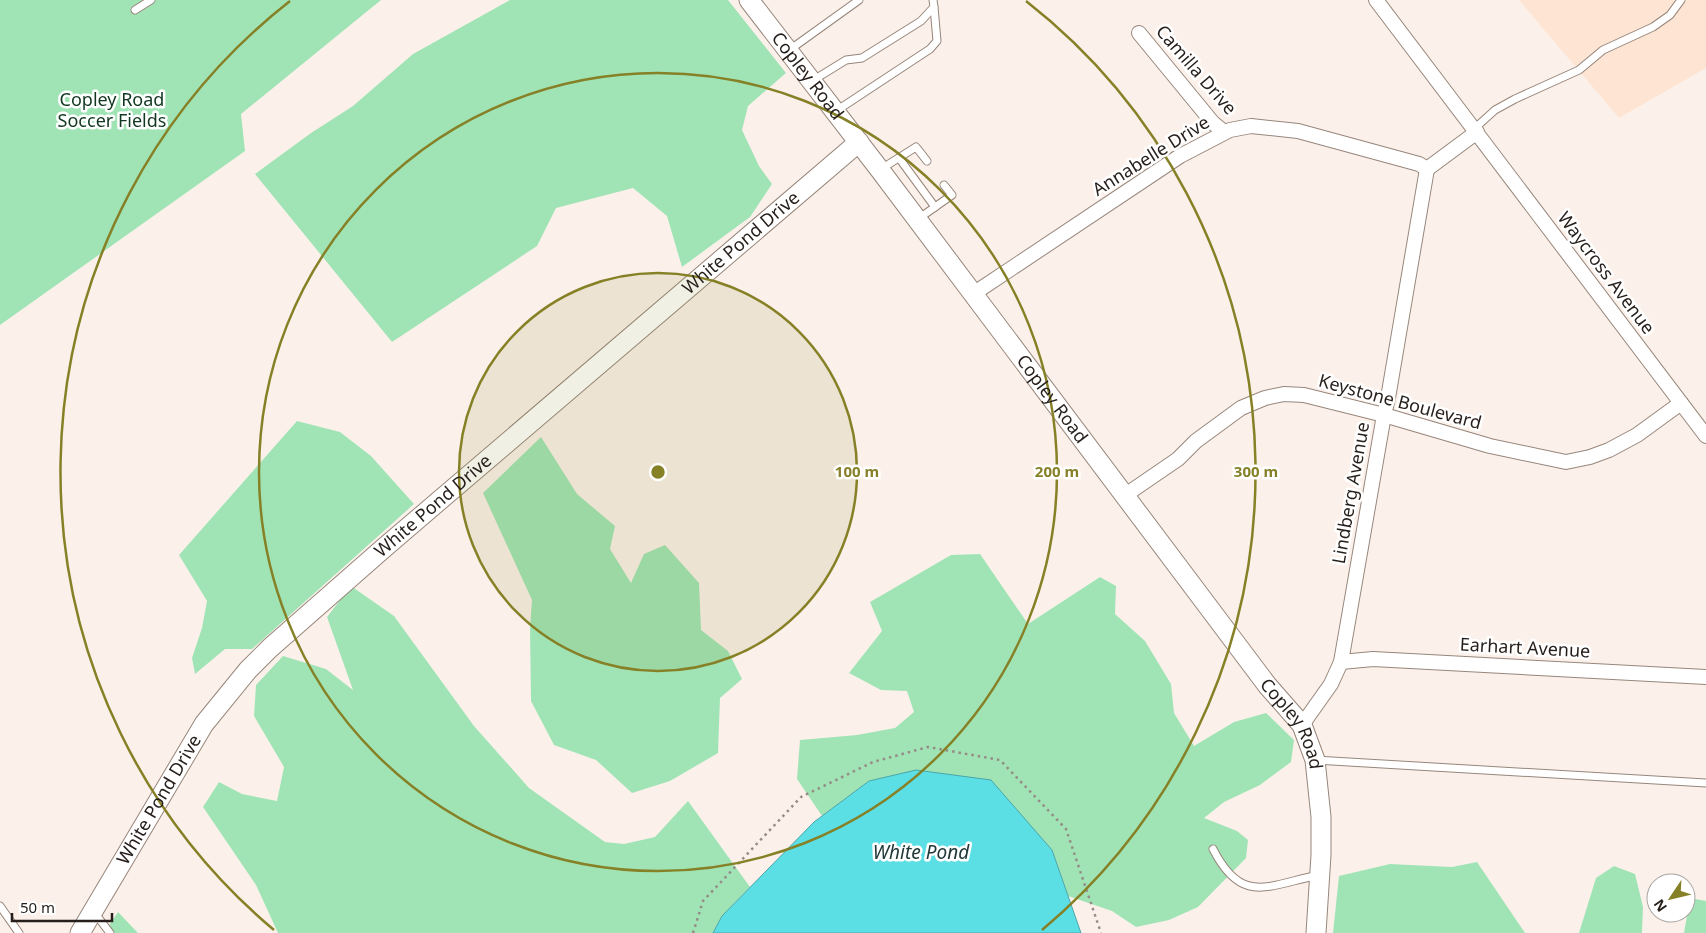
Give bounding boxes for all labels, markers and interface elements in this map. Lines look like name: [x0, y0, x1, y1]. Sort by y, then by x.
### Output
street label: Camilla Drive: [1151, 19, 1242, 119]
street label: Copley Road: [767, 27, 850, 124]
park label: Copley Road Soccer Fields: [58, 87, 166, 132]
street label: Annabelle Drive: [1087, 110, 1214, 201]
street label: White Pond Drive: [677, 185, 804, 299]
street label: Waycross Avenue: [1553, 206, 1661, 338]
street label: Copley Road: [1012, 349, 1094, 448]
street label: Keystone Boulevard: [1316, 368, 1484, 434]
street label: Lindberg Avenue: [1326, 420, 1374, 566]
street label: White Pond Drive: [369, 448, 496, 562]
text: 100 m: [835, 461, 879, 481]
text: 200 m: [1035, 461, 1079, 481]
text: 300 m: [1234, 461, 1278, 481]
centre of rings: [649, 463, 667, 481]
street label: Earhart Avenue: [1459, 632, 1591, 662]
street label: Copley Road: [1255, 672, 1329, 770]
street label: White Pond Drive: [110, 730, 206, 869]
water label: White Pond: [873, 839, 970, 865]
north arrow: [1646, 873, 1696, 923]
scale bar: [12, 890, 112, 922]
text: N: [1649, 896, 1671, 916]
text: 50 m: [20, 897, 55, 917]

